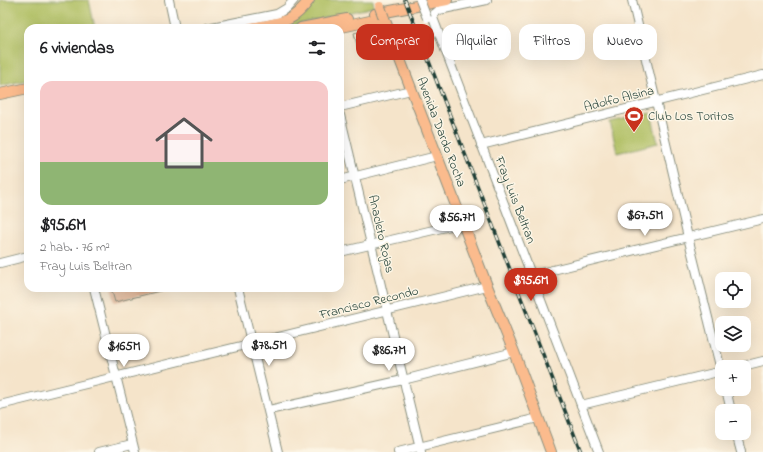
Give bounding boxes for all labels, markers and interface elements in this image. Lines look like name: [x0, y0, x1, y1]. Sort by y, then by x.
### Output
chip: Comprar: [356, 24, 434, 60]
chip: Alquilar: [442, 24, 511, 60]
chip: Filtros: [519, 24, 585, 60]
chip: Nuevo: [593, 24, 657, 60]
text: 6 viviendas: [40, 36, 114, 61]
icon: filters: [306, 37, 328, 59]
street label: Avenida Dardo Rocha: [411, 74, 471, 190]
street label: Adolfo Alsina: [582, 81, 656, 117]
sports icon: Club Los Toritos: [623, 105, 645, 133]
icon: home: [148, 107, 220, 179]
place label: Club Los Toritos: [648, 107, 734, 126]
street label: Fray Luis Beltran: [488, 153, 540, 247]
street label: Anacleto Rojas: [363, 193, 399, 275]
pin: $67.5M: [612, 203, 678, 237]
pin: $56.7M: [424, 205, 490, 239]
text: $67.5M: [627, 206, 663, 225]
text: $56.7M: [439, 208, 475, 227]
text: $95.6M: [40, 213, 86, 238]
text: 2 hab. · 76 m²: [40, 238, 110, 257]
text: Fray Luis Beltran: [40, 257, 132, 276]
pin: $95.6M: [498, 268, 564, 302]
text: $95.6M: [513, 271, 549, 290]
map controls: [715, 272, 751, 440]
button: locate: [715, 272, 751, 308]
street label: Francisco Recondo: [317, 281, 421, 325]
button: layers: [715, 316, 751, 352]
pin: $78.5M: [236, 333, 302, 367]
pin: $165M: [96, 334, 152, 368]
text: $78.5M: [251, 336, 287, 355]
text: $165M: [107, 337, 141, 356]
pin: $86.7M: [356, 338, 422, 372]
text: $86.7M: [372, 341, 406, 360]
button: +: [715, 360, 751, 396]
button: −: [715, 404, 751, 440]

